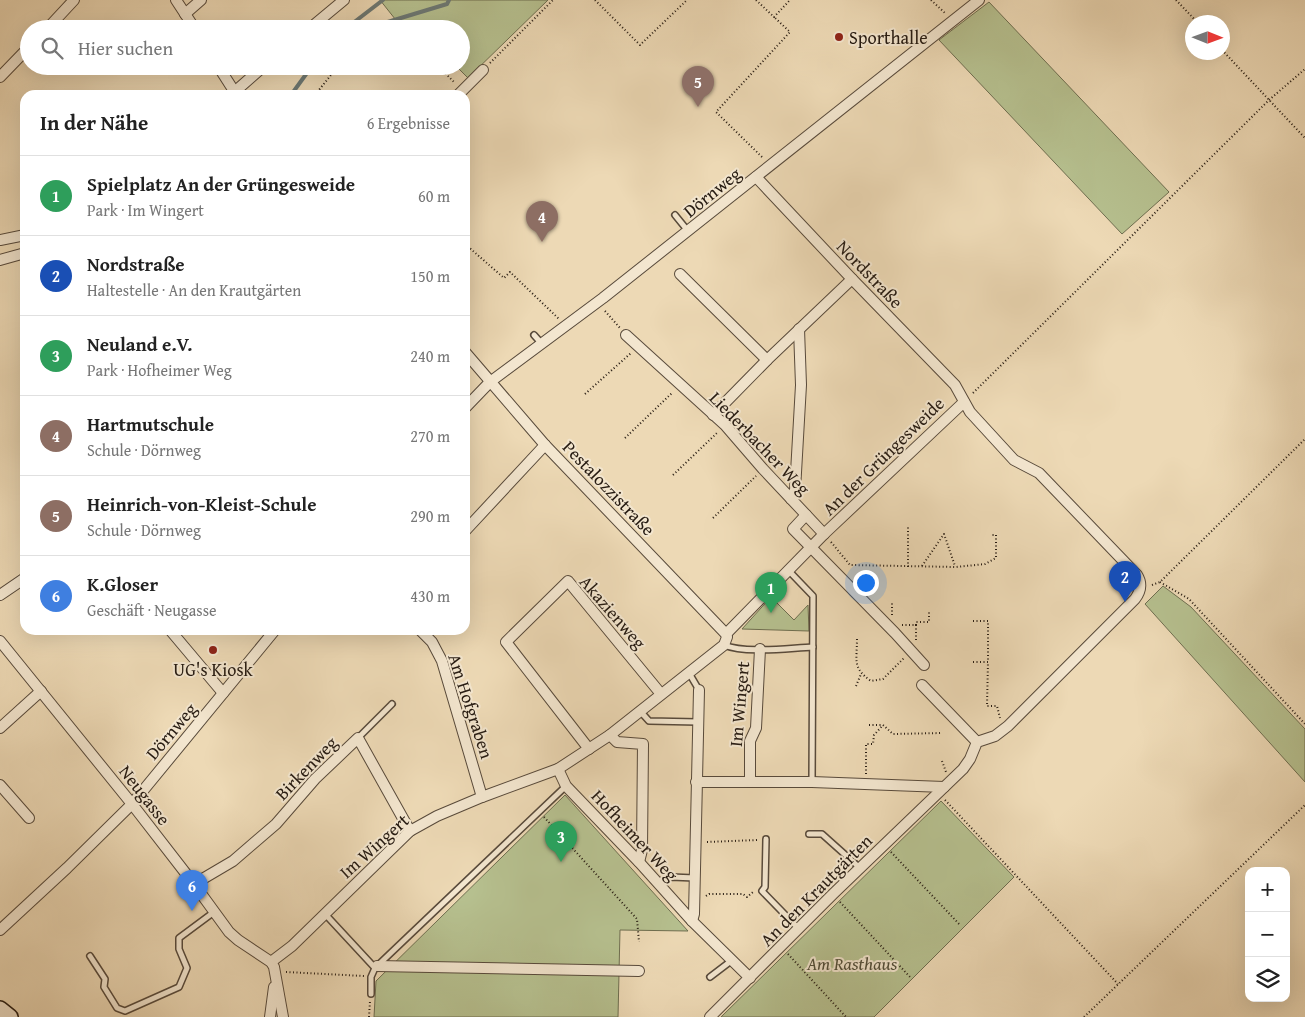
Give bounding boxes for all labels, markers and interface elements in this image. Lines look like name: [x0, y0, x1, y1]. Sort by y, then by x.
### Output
north arrow: [1185, 15, 1230, 60]
search box: [20, 20, 470, 75]
place label: Sporthalle: [849, 24, 928, 51]
marker: Sporthalle: [833, 31, 845, 43]
icon: search: [38, 34, 66, 62]
text: Hier suchen: [78, 34, 173, 62]
pin: 5: [682, 66, 714, 107]
text: In der Nähe: [40, 107, 148, 138]
text: 6 Ergebnisse: [367, 111, 450, 135]
street label: Dörnweg: [677, 160, 747, 224]
text: Spielplatz An der Grüngesweide: [87, 170, 355, 198]
text: 1: [52, 184, 60, 208]
text: 60 m: [418, 184, 450, 208]
text: Park · Im Wingert: [87, 198, 204, 222]
pin: 4: [526, 201, 558, 242]
street label: Nordstraße: [830, 234, 910, 314]
text: Nordstraße: [87, 250, 185, 278]
text: 2: [52, 264, 60, 288]
text: 150 m: [410, 264, 450, 288]
text: Haltestelle · An den Krautgärten: [87, 278, 301, 302]
text: Neuland e.V.: [87, 330, 192, 358]
text: 3: [52, 344, 60, 368]
text: 240 m: [410, 344, 450, 368]
text: Park · Hofheimer Weg: [87, 358, 232, 382]
street label: Liederbacher Weg: [703, 385, 817, 501]
street label: An der Grüngesweide: [816, 390, 950, 522]
text: Hartmutschule: [87, 410, 214, 438]
text: 4: [52, 424, 60, 448]
text: 270 m: [410, 424, 450, 448]
street label: Pestalozzistraße: [556, 434, 662, 542]
text: Schule · Dörnweg: [87, 438, 201, 462]
text: Heinrich-von-Kleist-Schule: [87, 490, 317, 518]
text: 5: [52, 504, 60, 528]
text: 290 m: [410, 504, 450, 528]
text: Schule · Dörnweg: [87, 518, 201, 542]
pin: 2: [1109, 561, 1141, 602]
street label: Akazienweg: [573, 569, 653, 655]
text: K.Gloser: [87, 570, 158, 598]
your location: [853, 570, 879, 596]
pin: 1: [755, 572, 787, 613]
text: 6: [52, 584, 60, 608]
text: 430 m: [410, 584, 450, 608]
text: Geschäft · Neugasse: [87, 598, 217, 622]
marker: UG's Kiosk: [207, 644, 219, 656]
street label: Am Hofgraben: [441, 650, 501, 762]
place label: UG's Kiosk: [173, 656, 254, 683]
street label: Im Wingert: [722, 659, 756, 748]
street label: Dörnweg: [139, 696, 203, 766]
street label: Birkenweg: [269, 730, 343, 806]
street label: Neugasse: [113, 759, 177, 831]
street label: Hofheimer Weg: [585, 783, 685, 887]
street label: Im Wingert: [333, 807, 415, 885]
pin: 3: [545, 821, 577, 862]
street label: An den Krautgärten: [754, 828, 878, 952]
map controls: [1245, 867, 1290, 1002]
button: +: [1245, 867, 1290, 912]
pin: 6: [176, 870, 208, 911]
button: −: [1245, 912, 1290, 957]
park label: Am Rasthaus: [806, 950, 898, 977]
button: layers: [1245, 957, 1290, 1002]

